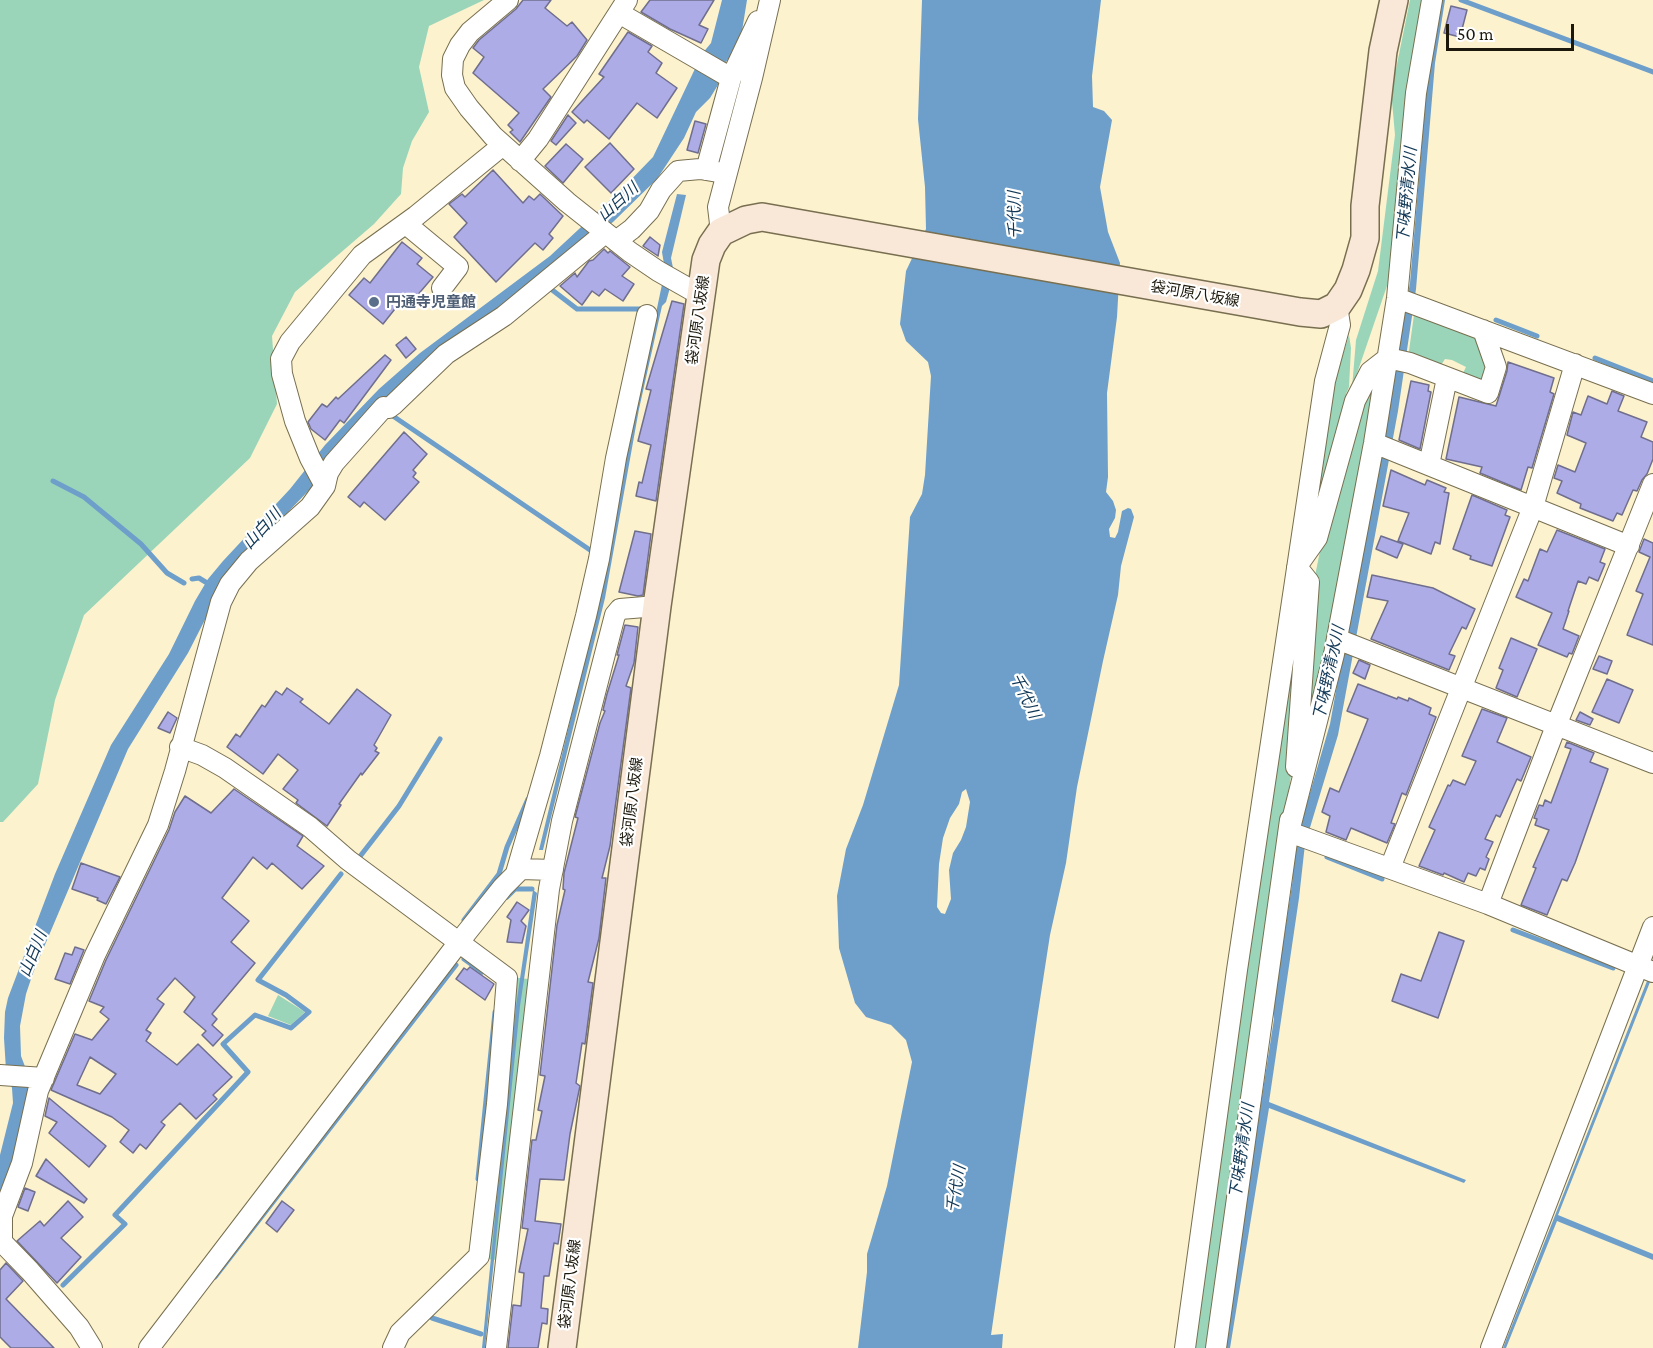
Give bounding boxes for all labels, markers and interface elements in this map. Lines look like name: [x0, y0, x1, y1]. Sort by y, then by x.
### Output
scale bar: [1449, 12, 1576, 50]
text: 50 m: [1457, 24, 1494, 44]
water label: 下味野清水川: [1393, 146, 1421, 244]
water label: 山白川: [594, 179, 642, 225]
water label: 千代川: [1005, 191, 1025, 239]
street label: 袋河原八坂線: [683, 274, 713, 366]
street label: 袋河原八坂線: [1149, 277, 1241, 311]
place label: 円通寺児童館: [386, 293, 476, 311]
marker: 円通寺児童館: [367, 295, 381, 309]
water label: 山白川: [239, 505, 285, 553]
water label: 下味野清水川: [1310, 624, 1348, 722]
water label: 千代川: [1006, 670, 1044, 722]
street label: 袋河原八坂線: [618, 756, 646, 848]
water label: 山白川: [15, 928, 51, 980]
water label: 下味野清水川: [1226, 1102, 1258, 1200]
water label: 千代川: [942, 1164, 970, 1214]
street label: 袋河原八坂線: [556, 1238, 584, 1330]

